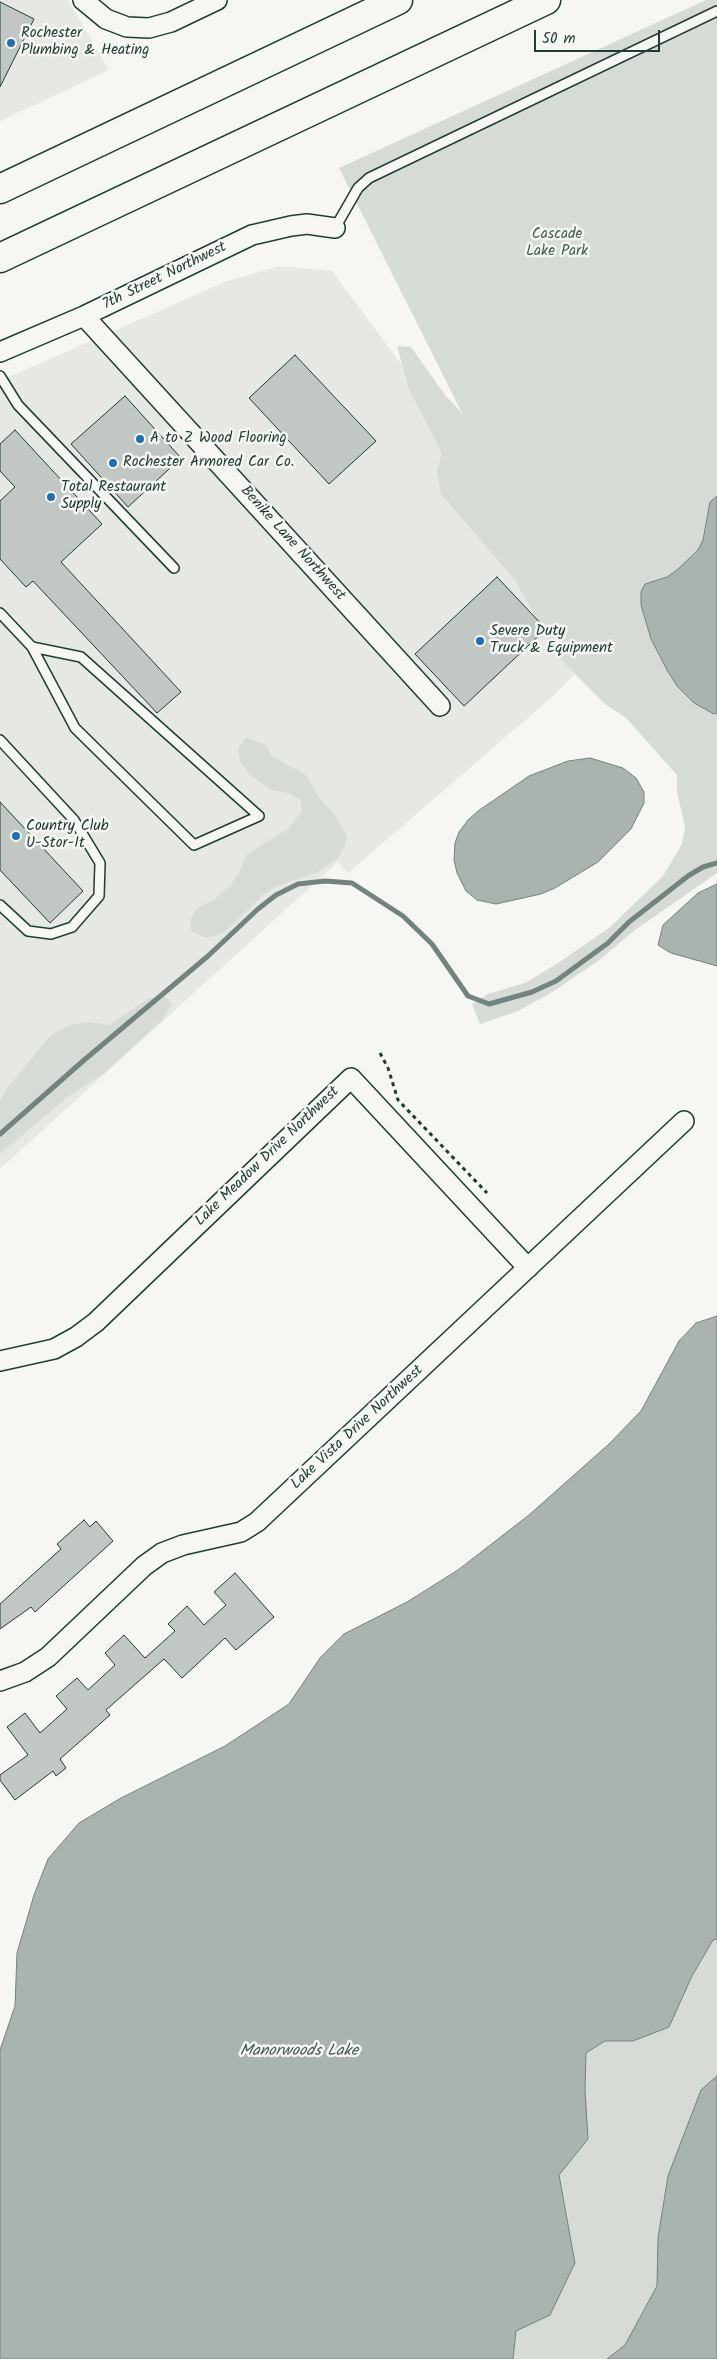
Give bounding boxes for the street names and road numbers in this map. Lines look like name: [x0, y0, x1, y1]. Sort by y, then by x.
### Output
street label: 7th Street Northwest: [100, 239, 230, 315]
street label: Benike Lane Northwest: [236, 483, 348, 605]
street label: Lake Meadow Drive Northwest: [192, 1083, 344, 1231]
street label: Lake Vista Drive Northwest: [288, 1362, 428, 1494]

